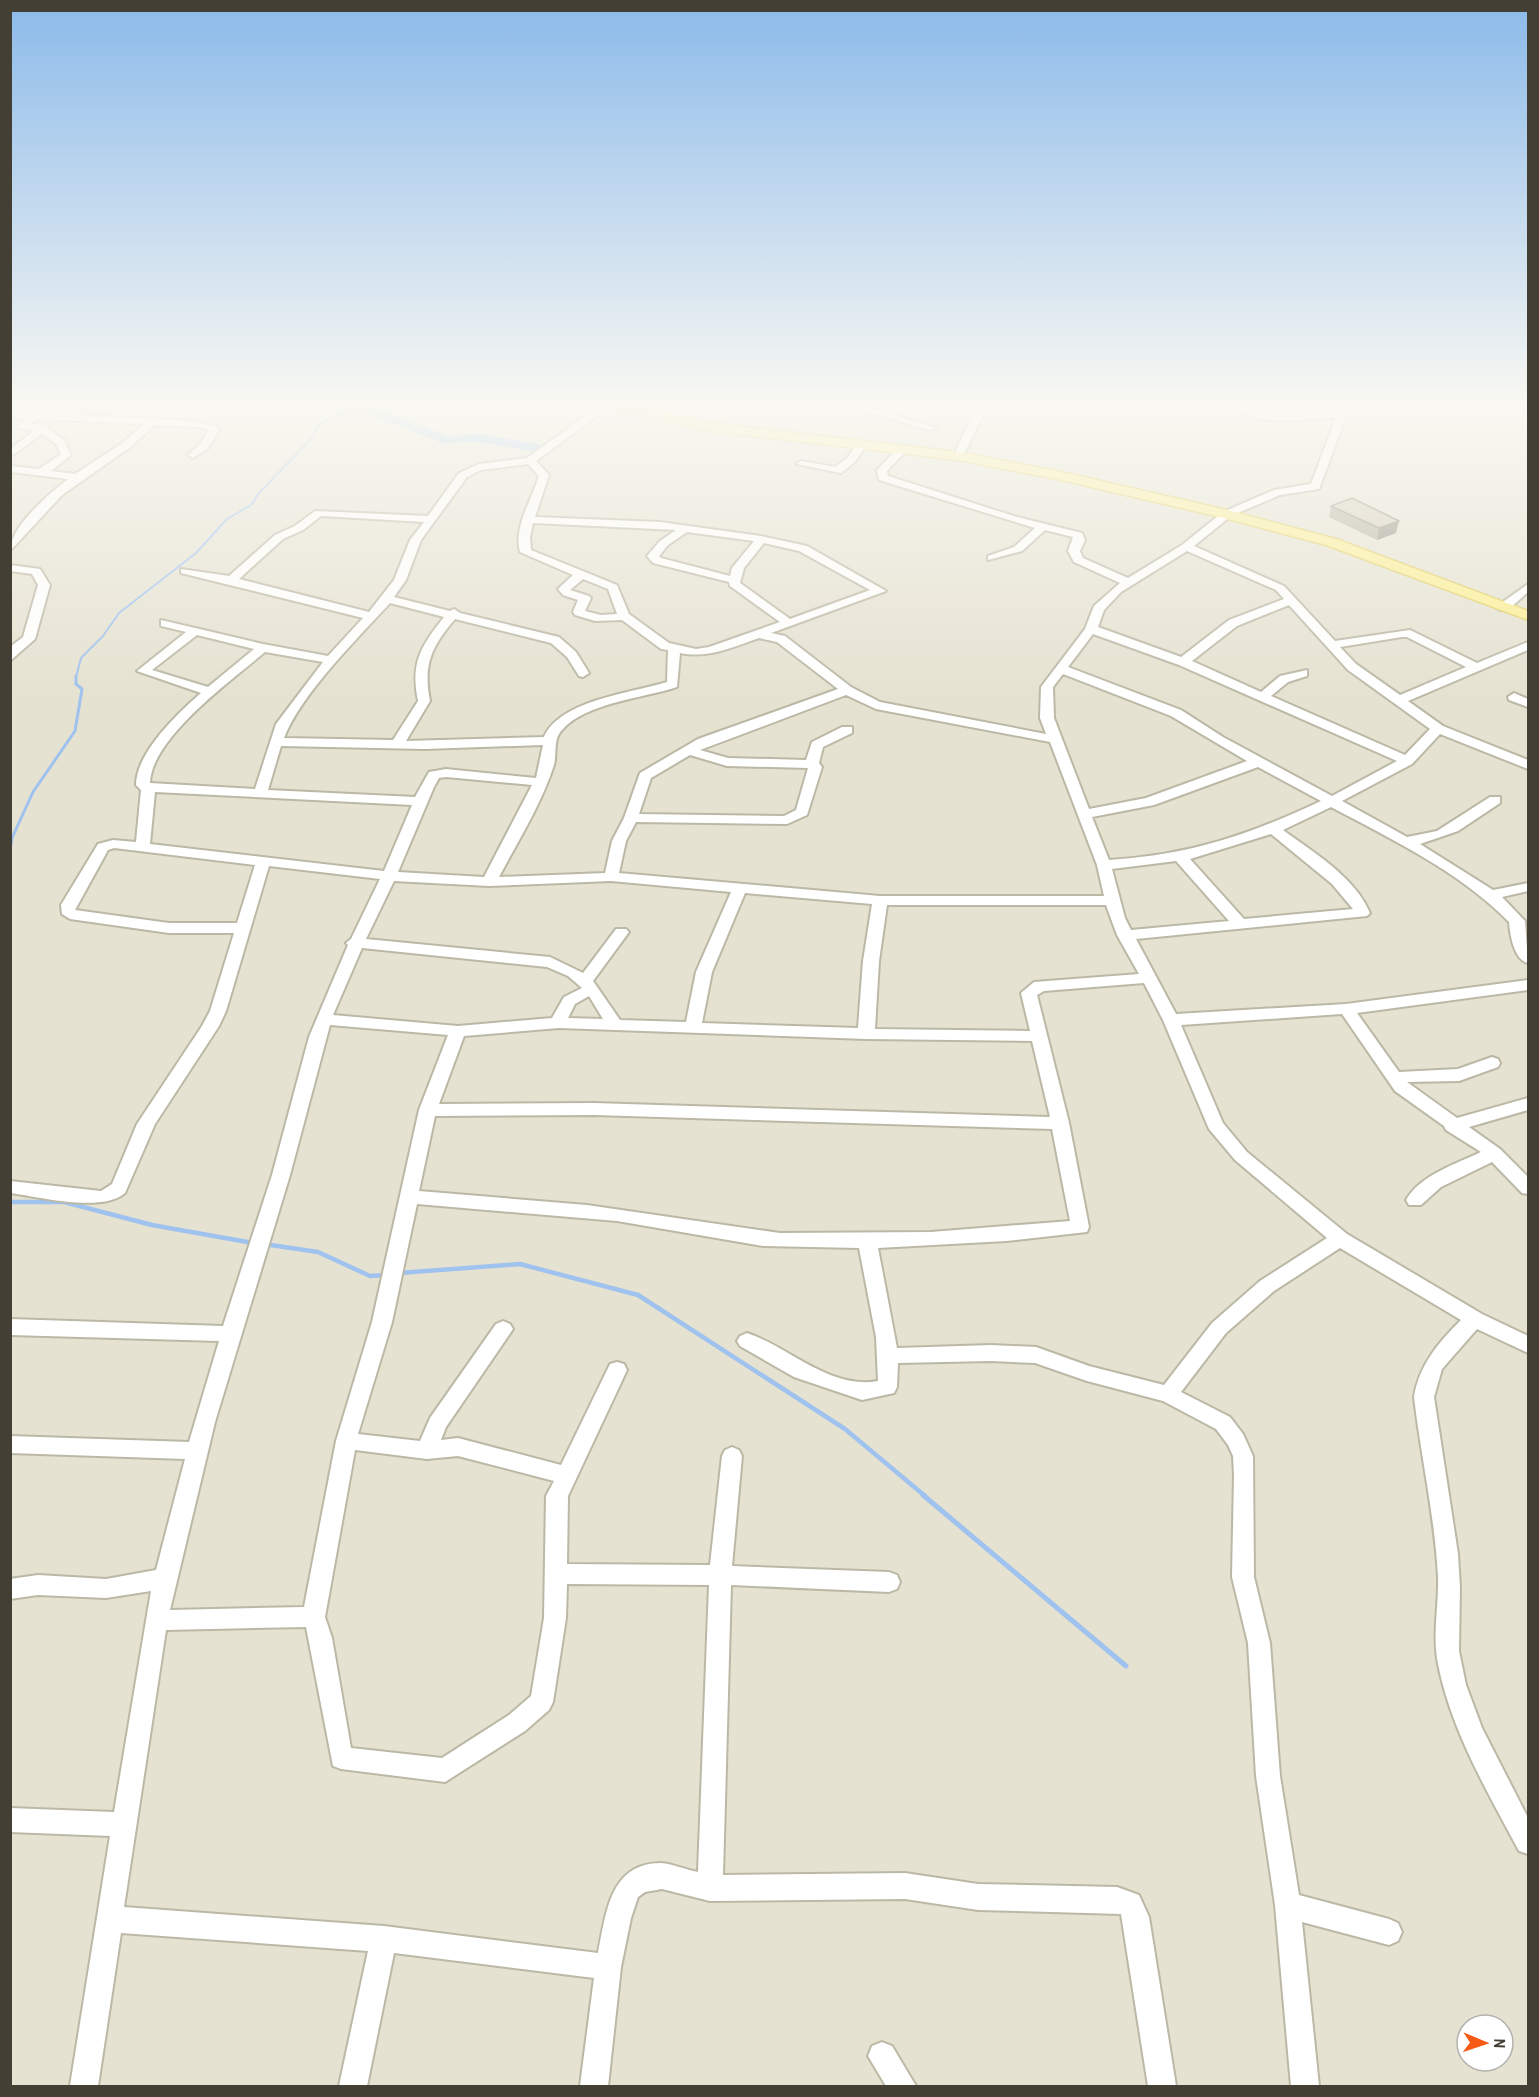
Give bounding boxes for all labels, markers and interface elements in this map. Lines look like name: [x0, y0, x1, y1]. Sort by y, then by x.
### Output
north arrow: [1455, 2013, 1515, 2073]
text: N: [1489, 2038, 1511, 2049]

